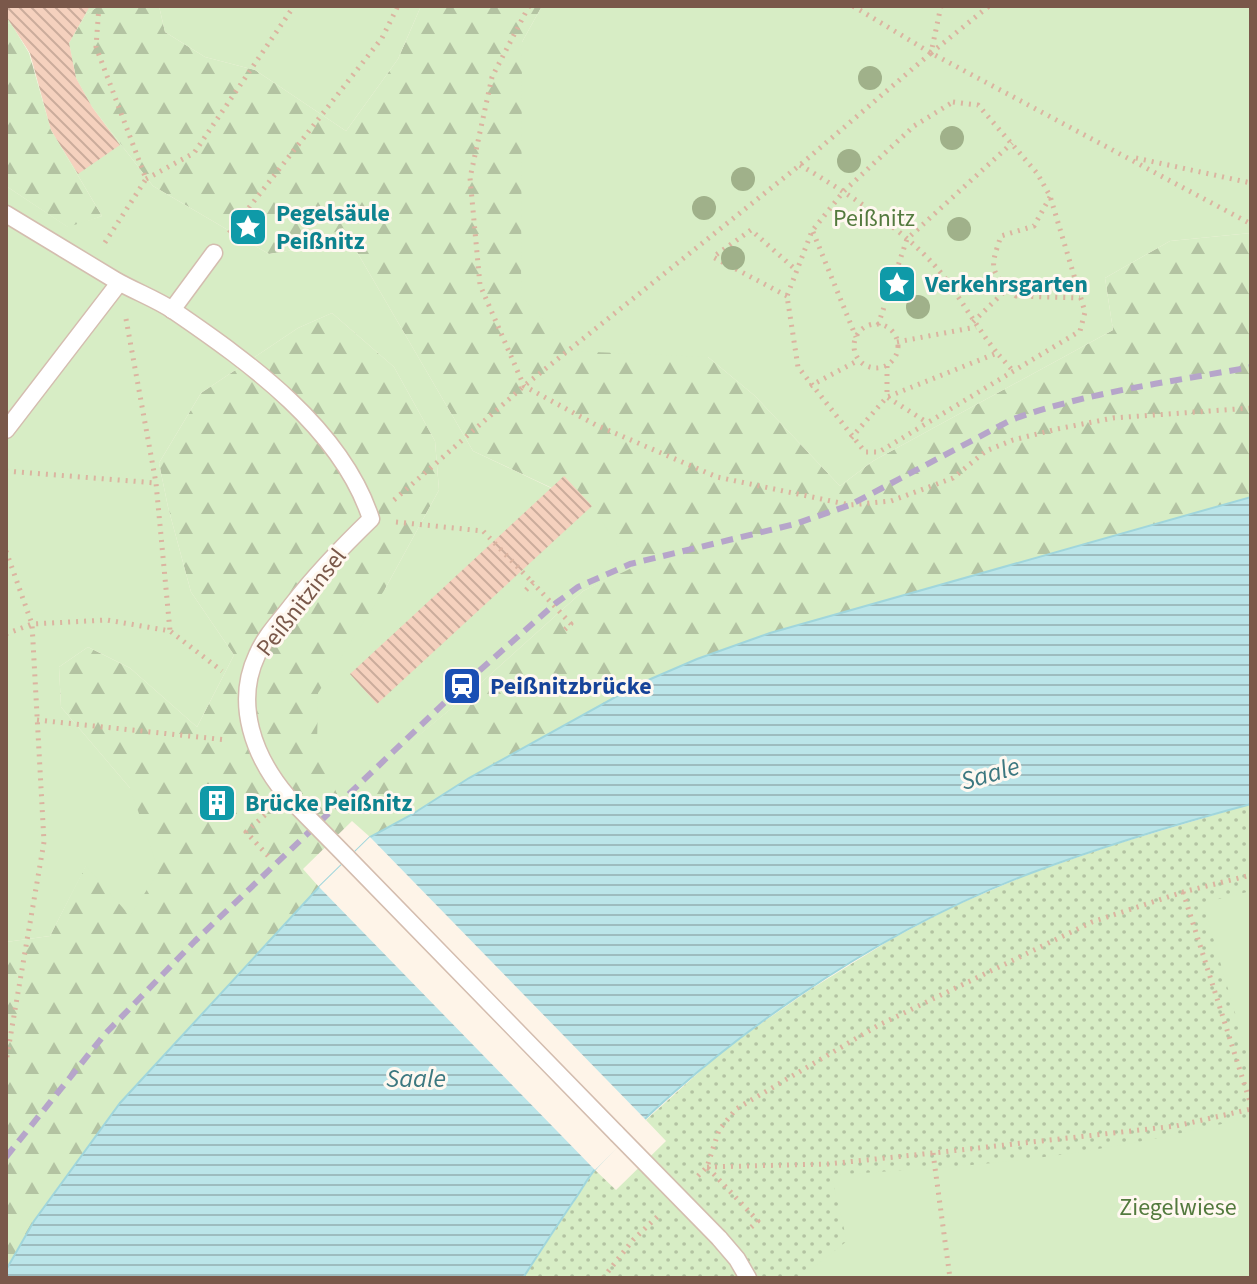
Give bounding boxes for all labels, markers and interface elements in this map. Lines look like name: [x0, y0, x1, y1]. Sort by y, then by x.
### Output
place label: Pegelsäule Peißnitz: [276, 196, 390, 259]
park label: Peißnitz: [833, 201, 915, 236]
place icon: Pegelsäule Peißnitz: [227, 206, 269, 248]
place icon: Verkehrsgarten: [876, 263, 918, 305]
place label: Verkehrsgarten: [924, 267, 1088, 302]
street label: Peißnitzinsel: [248, 541, 355, 664]
station icon: Peißnitzbrücke: [441, 665, 483, 707]
place label: Peißnitzbrücke: [490, 669, 652, 704]
water label: Saale: [956, 747, 1024, 800]
building icon: Brücke Peißnitz: [196, 782, 238, 824]
place label: Brücke Peißnitz: [245, 786, 412, 821]
water label: Saale: [386, 1060, 446, 1097]
park label: Ziegelwiese: [1119, 1190, 1237, 1225]

